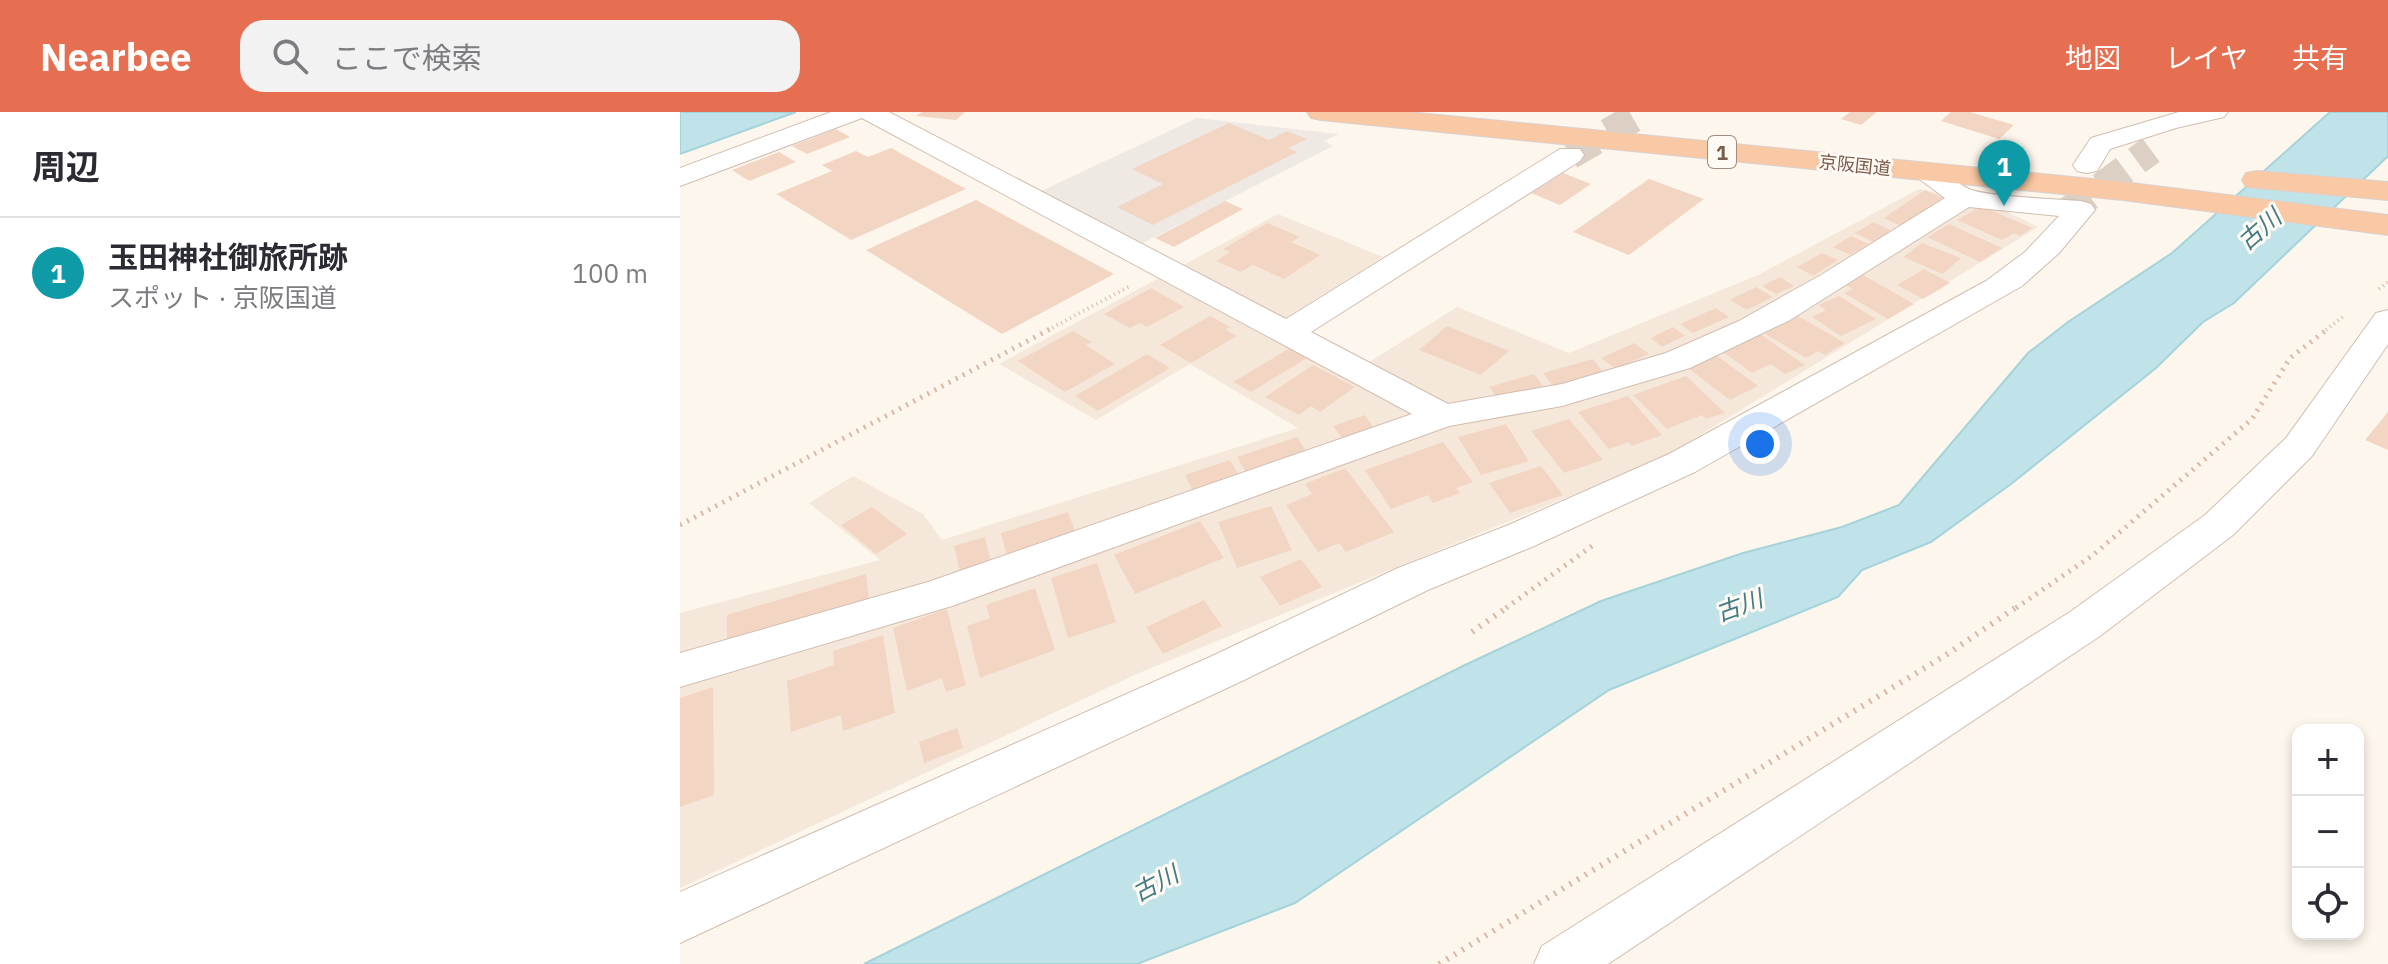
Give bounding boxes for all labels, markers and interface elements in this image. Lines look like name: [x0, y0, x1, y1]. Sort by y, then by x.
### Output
search box: [240, 20, 800, 92]
text: Nearbee: [40, 32, 192, 81]
icon: search: [268, 34, 312, 78]
text: ここで検索: [332, 38, 482, 77]
text: 地図: [2065, 39, 2121, 76]
text: レイヤ: [2165, 39, 2248, 76]
text: 共有: [2292, 39, 2348, 76]
road number: 1: [1708, 136, 1736, 168]
pin: 1: [1978, 140, 2030, 206]
text: 周辺: [32, 144, 100, 188]
street label: 京阪国道: [1818, 150, 1892, 180]
water label: 古川: [2230, 199, 2290, 257]
text: 玉田神社御旅所跡: [108, 237, 348, 276]
text: 1: [50, 256, 66, 290]
text: 100 m: [572, 256, 648, 290]
text: スポット · 京阪国道: [108, 280, 337, 314]
your location: [1740, 424, 1780, 464]
water label: 古川: [1711, 581, 1770, 628]
map controls: [2292, 724, 2364, 940]
button: +: [2292, 724, 2364, 796]
button: −: [2292, 796, 2364, 868]
water label: 古川: [1126, 856, 1186, 908]
button: locate: [2292, 868, 2364, 940]

